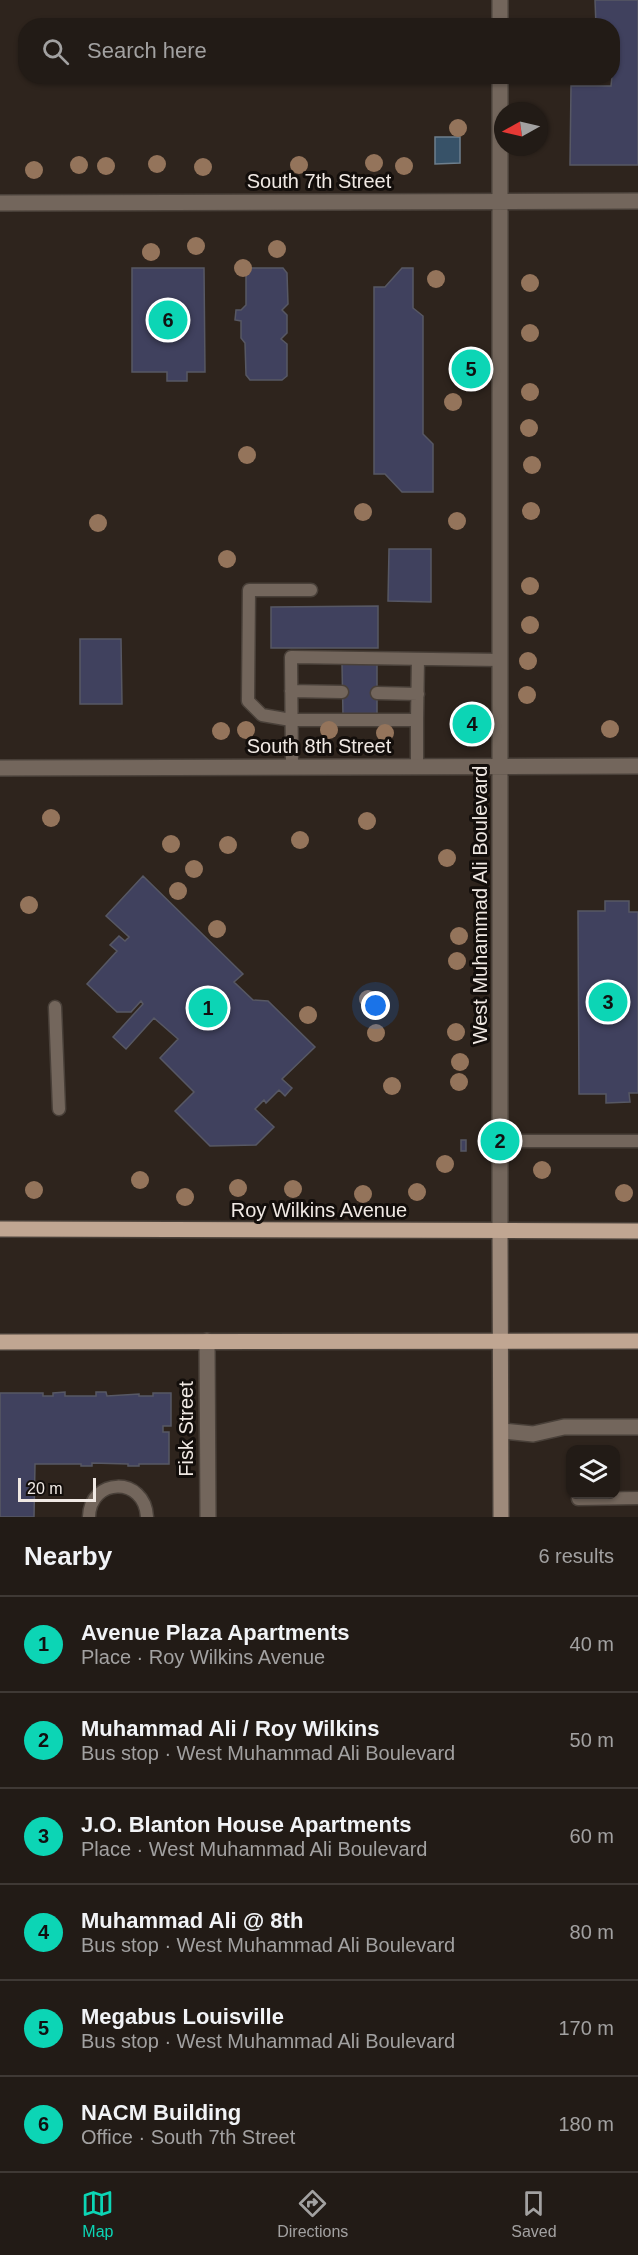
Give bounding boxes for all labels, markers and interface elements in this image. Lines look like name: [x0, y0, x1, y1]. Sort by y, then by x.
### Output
search box: [18, 18, 620, 84]
icon: search: [39, 35, 72, 68]
text: Search here: [87, 38, 207, 63]
north arrow: [494, 102, 548, 156]
street label: South 7th Street: [247, 170, 392, 192]
pin: 6: [148, 298, 188, 342]
pin: 5: [452, 346, 490, 392]
pin: 4: [452, 702, 492, 746]
street label: South 8th Street: [247, 735, 392, 757]
street label: West Muhammad Ali Boulevard: [469, 766, 491, 1044]
pin: 3: [588, 980, 628, 1024]
pin: 1: [188, 986, 228, 1030]
your location: [361, 991, 390, 1020]
pin: 2: [480, 1118, 520, 1164]
street label: Roy Wilkins Avenue: [231, 1199, 407, 1221]
street label: Fisk Street: [175, 1381, 197, 1477]
map controls: [566, 1445, 620, 1499]
button: layers: [566, 1445, 620, 1499]
scale bar: [18, 1475, 96, 1502]
text: 20 m: [27, 1480, 63, 1497]
text: Nearby: [24, 1541, 112, 1571]
text: 6 results: [538, 1545, 614, 1567]
text: Avenue Plaza Apartments: [81, 1620, 350, 1645]
text: 1: [38, 1633, 49, 1655]
text: 40 m: [570, 1633, 614, 1655]
text: Place · Roy Wilkins Avenue: [81, 1646, 325, 1668]
text: Muhammad Ali / Roy Wilkins: [81, 1716, 379, 1741]
text: 2: [38, 1729, 49, 1751]
text: 50 m: [570, 1729, 614, 1751]
text: Bus stop · West Muhammad Ali Boulevard: [81, 1742, 455, 1764]
text: J.O. Blanton House Apartments: [81, 1812, 411, 1837]
text: 3: [38, 1825, 49, 1847]
text: 60 m: [570, 1825, 614, 1847]
text: Place · West Muhammad Ali Boulevard: [81, 1838, 427, 1860]
text: Muhammad Ali @ 8th: [81, 1908, 303, 1933]
text: 4: [38, 1921, 49, 1943]
text: 80 m: [570, 1921, 614, 1943]
text: Bus stop · West Muhammad Ali Boulevard: [81, 1934, 455, 1956]
text: Megabus Louisville: [81, 2004, 284, 2029]
text: 5: [38, 2017, 49, 2039]
text: 170 m: [558, 2017, 614, 2039]
text: Bus stop · West Muhammad Ali Boulevard: [81, 2030, 455, 2052]
text: NACM Building: [81, 2100, 241, 2125]
text: 6: [38, 2113, 49, 2135]
text: 180 m: [558, 2113, 614, 2135]
text: Office · South 7th Street: [81, 2126, 295, 2148]
tab: Map: [81, 2187, 114, 2241]
tab: Directions: [277, 2187, 348, 2241]
tab: Saved: [511, 2187, 557, 2241]

